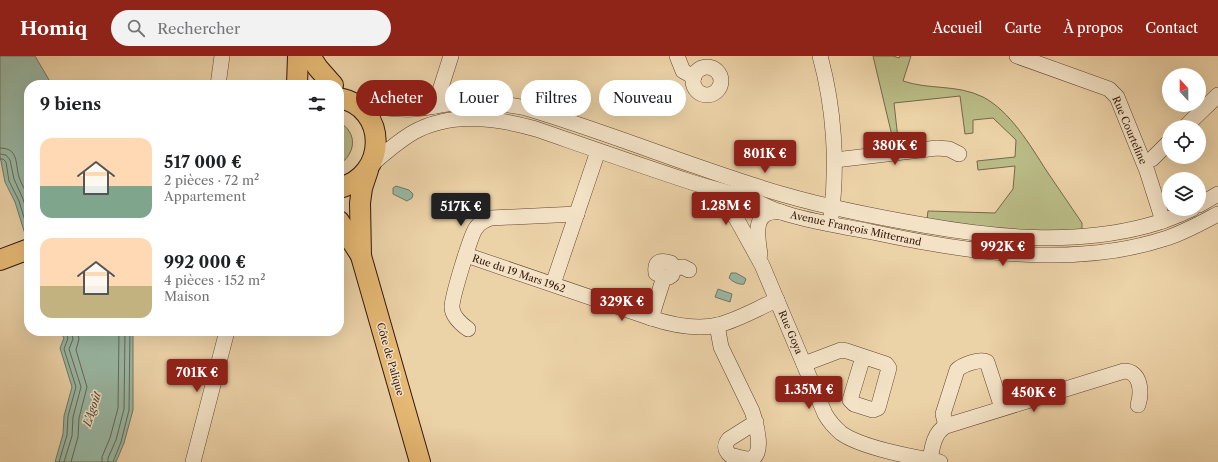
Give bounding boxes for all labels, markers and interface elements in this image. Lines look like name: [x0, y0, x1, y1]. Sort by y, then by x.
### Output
search box: [111, 10, 391, 46]
text: Homiq: [20, 17, 87, 40]
icon: search: [125, 17, 147, 39]
text: Rechercher: [157, 19, 240, 38]
text: Accueil: [933, 19, 983, 37]
text: Carte: [1005, 19, 1041, 37]
text: À propos: [1063, 19, 1123, 37]
text: Contact: [1145, 19, 1198, 37]
north arrow: [1162, 68, 1206, 112]
map controls: [1162, 68, 1206, 216]
chip: Acheter: [356, 80, 437, 116]
chip: Louer: [445, 80, 513, 116]
chip: Filtres: [521, 80, 591, 116]
chip: Nouveau: [599, 80, 686, 116]
icon: filters: [306, 93, 328, 115]
text: 9 biens: [40, 94, 101, 114]
street label: Rue Courteline: [1109, 94, 1150, 167]
button: locate: [1162, 120, 1206, 164]
pin: 380K €: [862, 132, 928, 166]
text: 380K €: [872, 137, 918, 153]
pin: 801K €: [732, 140, 798, 174]
text: 801K €: [743, 145, 787, 161]
text: 517 000 €: [164, 152, 242, 172]
icon: home: [72, 154, 120, 202]
text: 2 pièces · 72 m²: [164, 172, 259, 188]
button: layers: [1162, 172, 1206, 216]
text: Appartement: [164, 188, 246, 204]
pin: 1.28M €: [689, 192, 763, 226]
pin: 517K €: [428, 193, 494, 227]
text: 1.28M €: [701, 197, 751, 213]
text: 517K €: [440, 198, 482, 214]
street label: Avenue François Mitterrand: [788, 208, 923, 249]
pin: 992K €: [970, 233, 1036, 267]
text: 992K €: [981, 238, 1025, 254]
street label: Rue du 19 Mars 1962: [471, 251, 567, 296]
text: 992 000 €: [164, 252, 246, 272]
icon: home: [72, 254, 120, 302]
text: 4 pièces · 152 m²: [164, 272, 265, 288]
text: Maison: [164, 288, 210, 304]
pin: 329K €: [589, 288, 655, 322]
text: 329K €: [600, 293, 644, 309]
street label: Rue Goya: [776, 308, 806, 357]
street label: Côte de Palique: [374, 321, 407, 398]
pin: 701K €: [164, 359, 230, 393]
text: 701K €: [176, 364, 218, 380]
pin: 1.35M €: [772, 376, 846, 410]
pin: 450K €: [1001, 379, 1067, 413]
text: 1.35M €: [784, 381, 834, 397]
text: 450K €: [1012, 384, 1056, 400]
water label: L'Agoût: [80, 389, 105, 429]

